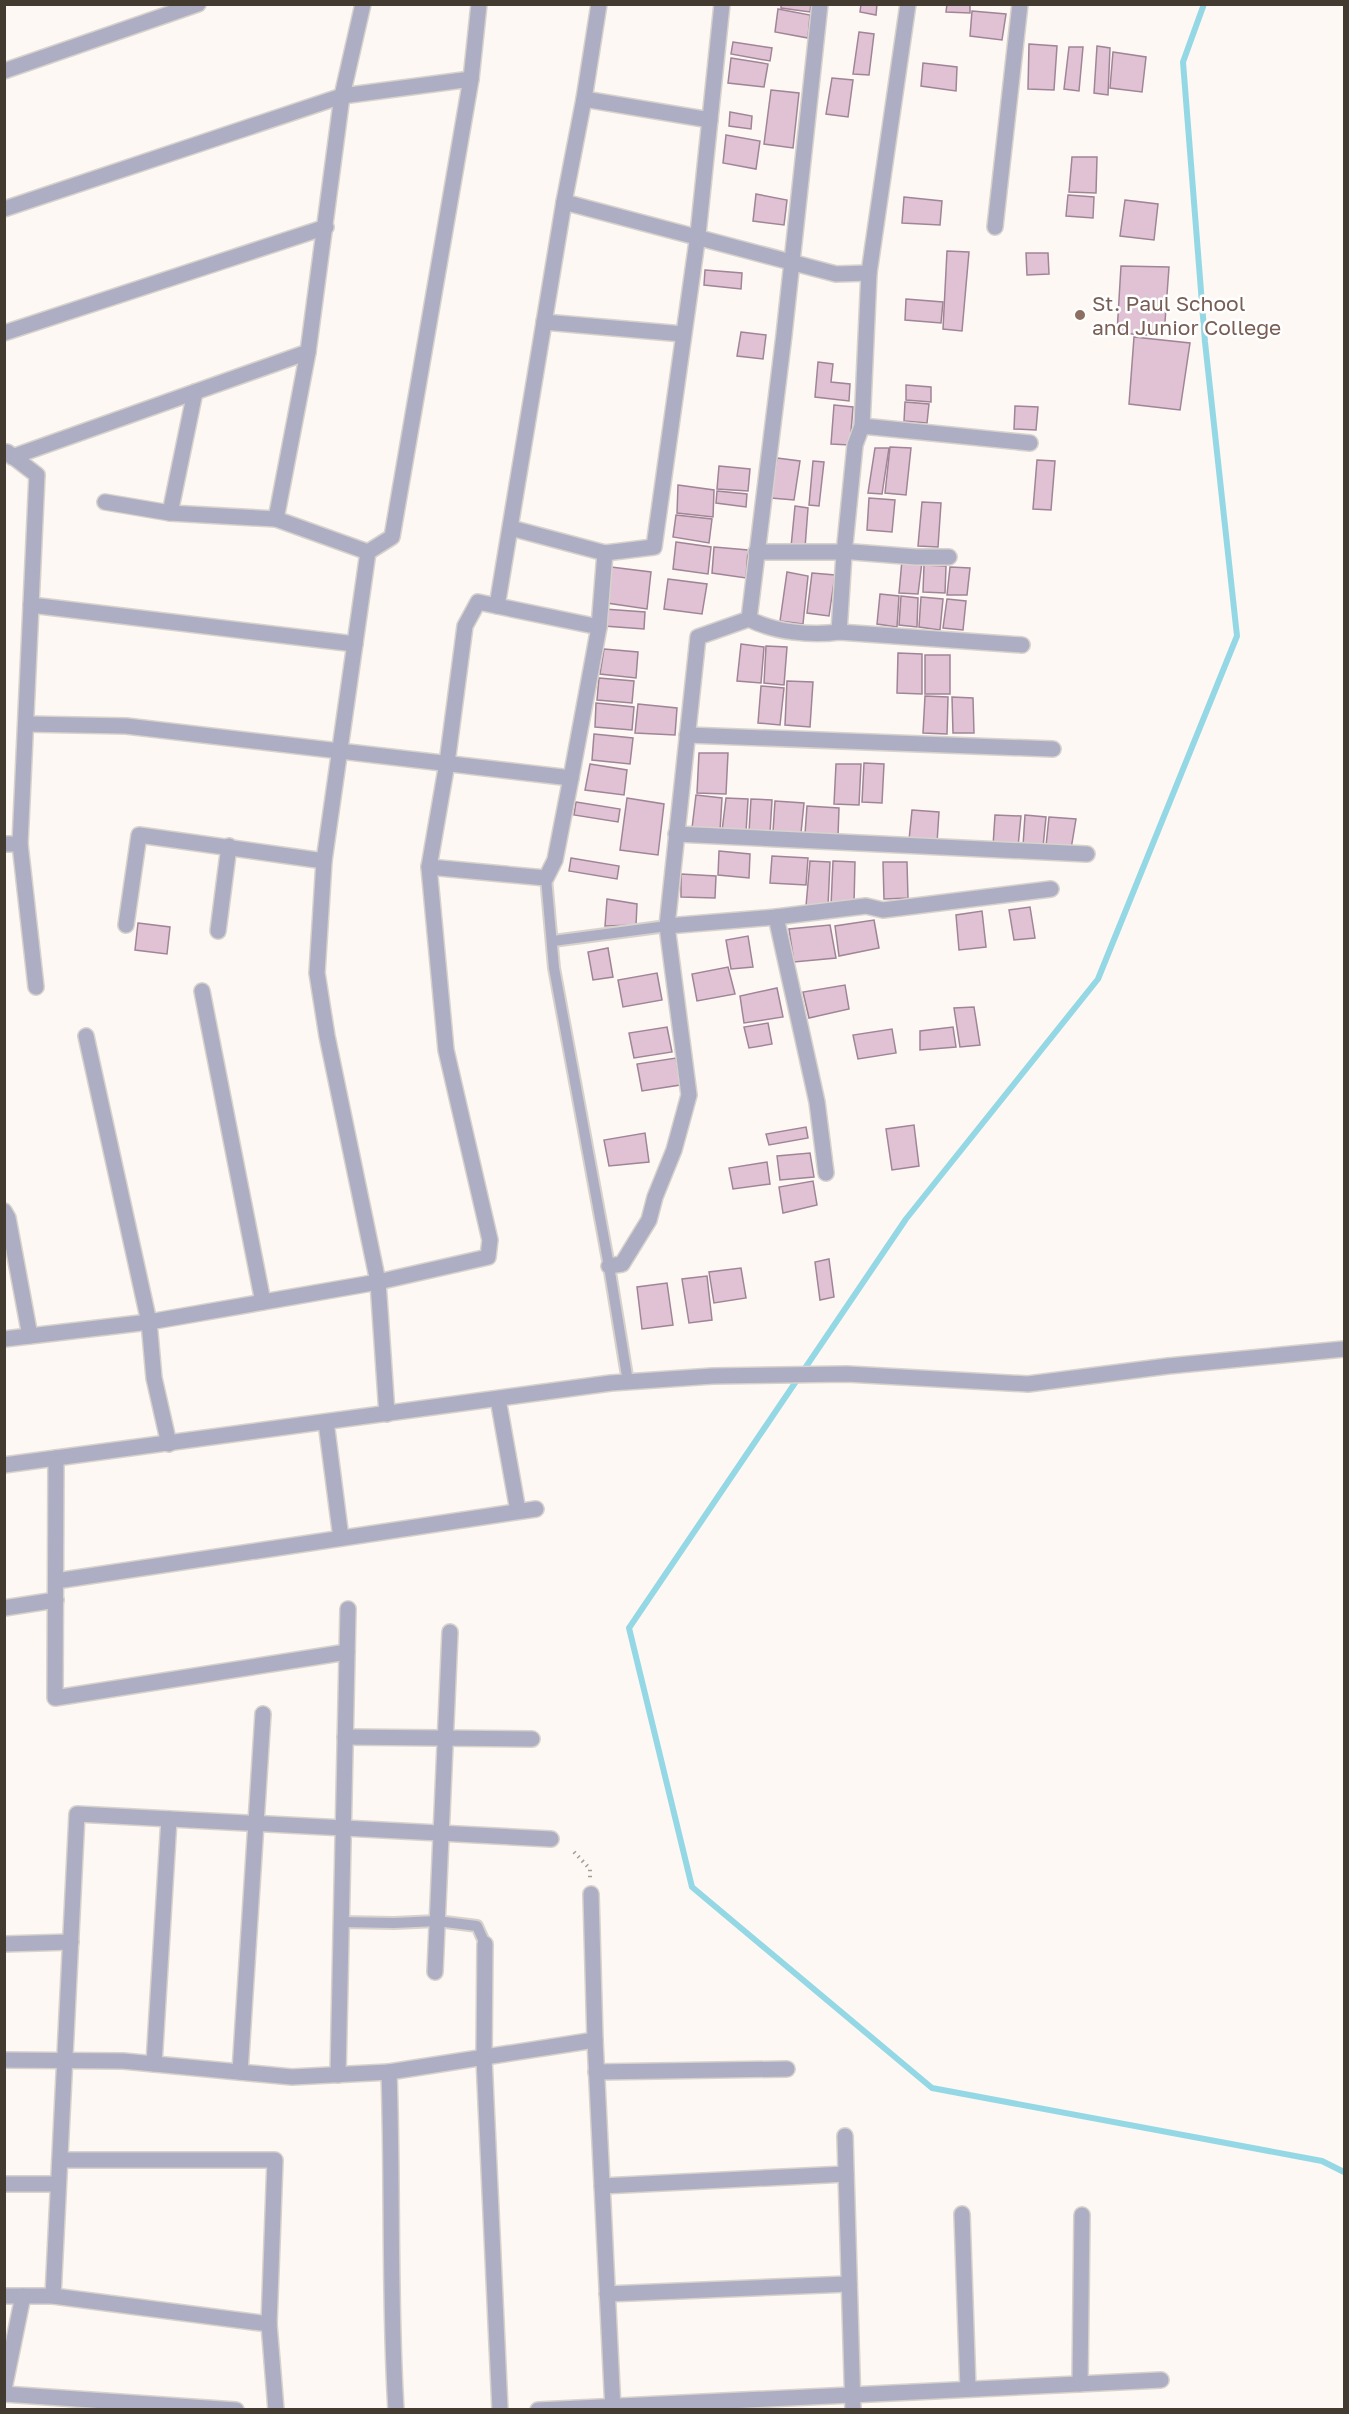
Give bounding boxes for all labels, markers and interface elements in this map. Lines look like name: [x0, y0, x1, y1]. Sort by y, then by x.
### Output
place label: St. Paul School and Junior College: [1092, 290, 1281, 340]
marker: St. Paul School and Junior College: [1073, 308, 1087, 322]

